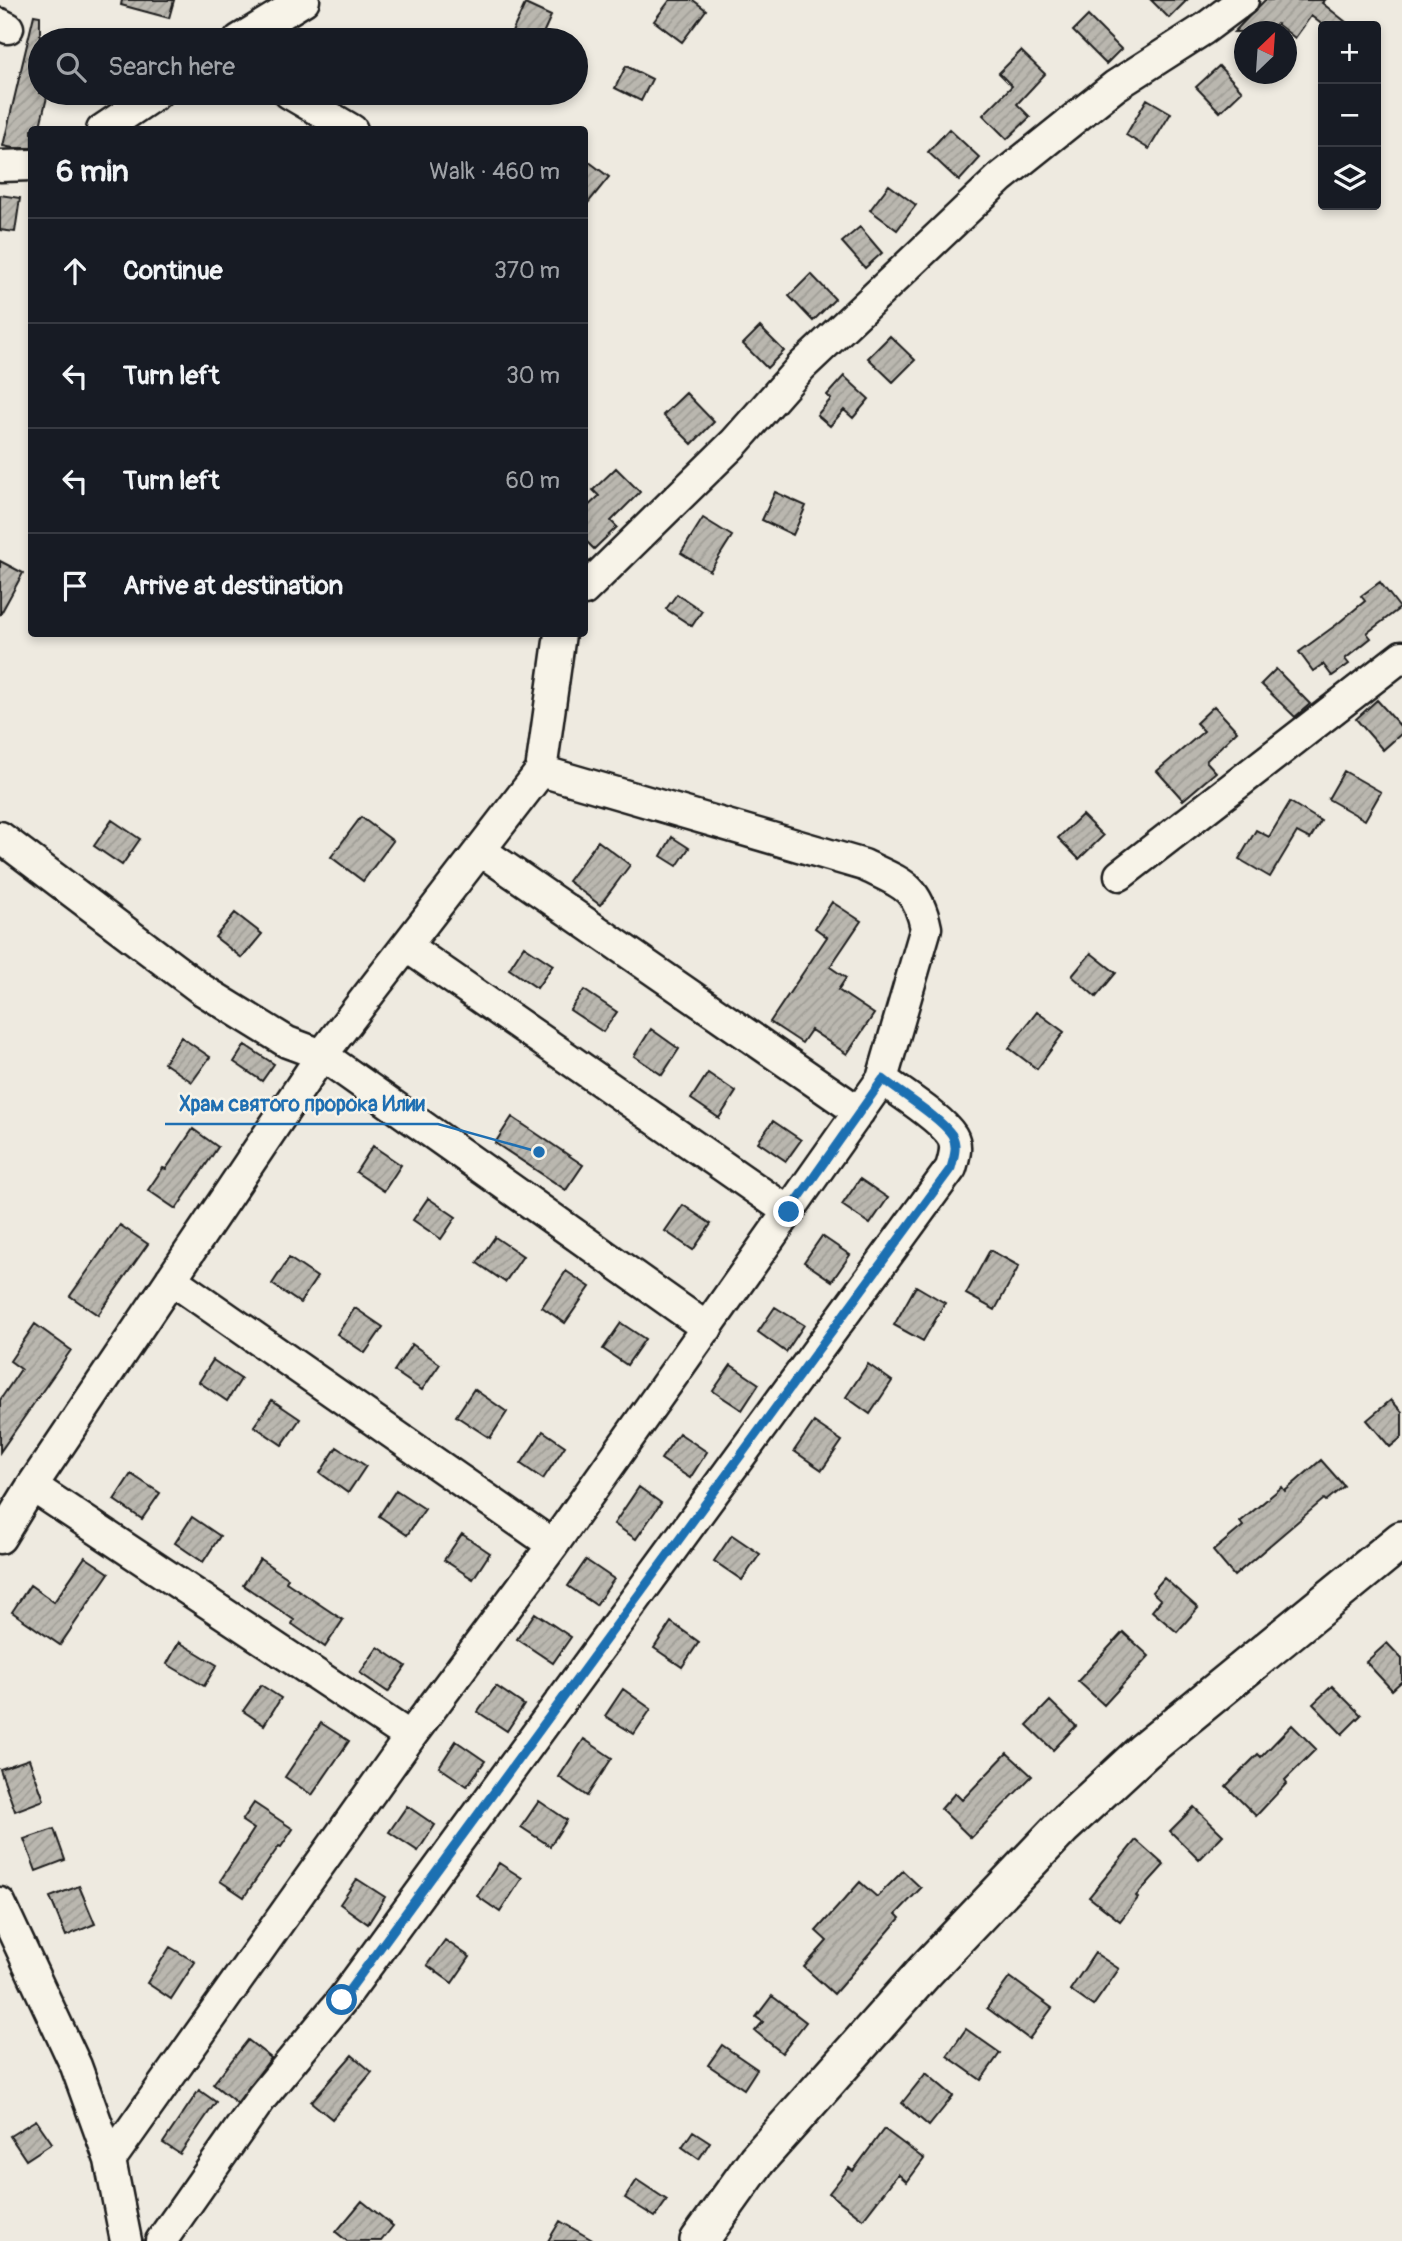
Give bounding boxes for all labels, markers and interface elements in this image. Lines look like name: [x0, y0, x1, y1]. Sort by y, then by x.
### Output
north arrow: [1234, 21, 1297, 84]
map controls: [1318, 21, 1381, 210]
button: +: [1318, 21, 1381, 84]
search box: [28, 28, 588, 105]
icon: search: [52, 48, 90, 86]
text: Search here: [108, 51, 235, 83]
button: −: [1318, 84, 1381, 147]
button: layers: [1318, 147, 1381, 210]
text: 6 min: [56, 153, 129, 190]
text: Walk · 460 m: [429, 157, 560, 186]
icon: ahead: [56, 252, 94, 290]
text: Continue: [123, 255, 223, 287]
text: 370 m: [494, 256, 560, 285]
icon: left: [56, 357, 94, 395]
text: Turn left: [123, 360, 219, 392]
text: 30 m: [506, 361, 560, 390]
icon: left: [56, 462, 94, 500]
text: Turn left: [123, 465, 219, 497]
text: 60 m: [505, 466, 560, 495]
icon: arrive: [56, 567, 94, 605]
text: Arrive at destination: [123, 570, 343, 602]
callout: Храм святого пророка Илии: [165, 1082, 438, 1124]
text: Храм святого пророка Илии: [179, 1091, 425, 1118]
route end: [773, 1196, 804, 1227]
route start: [326, 1984, 357, 2015]

